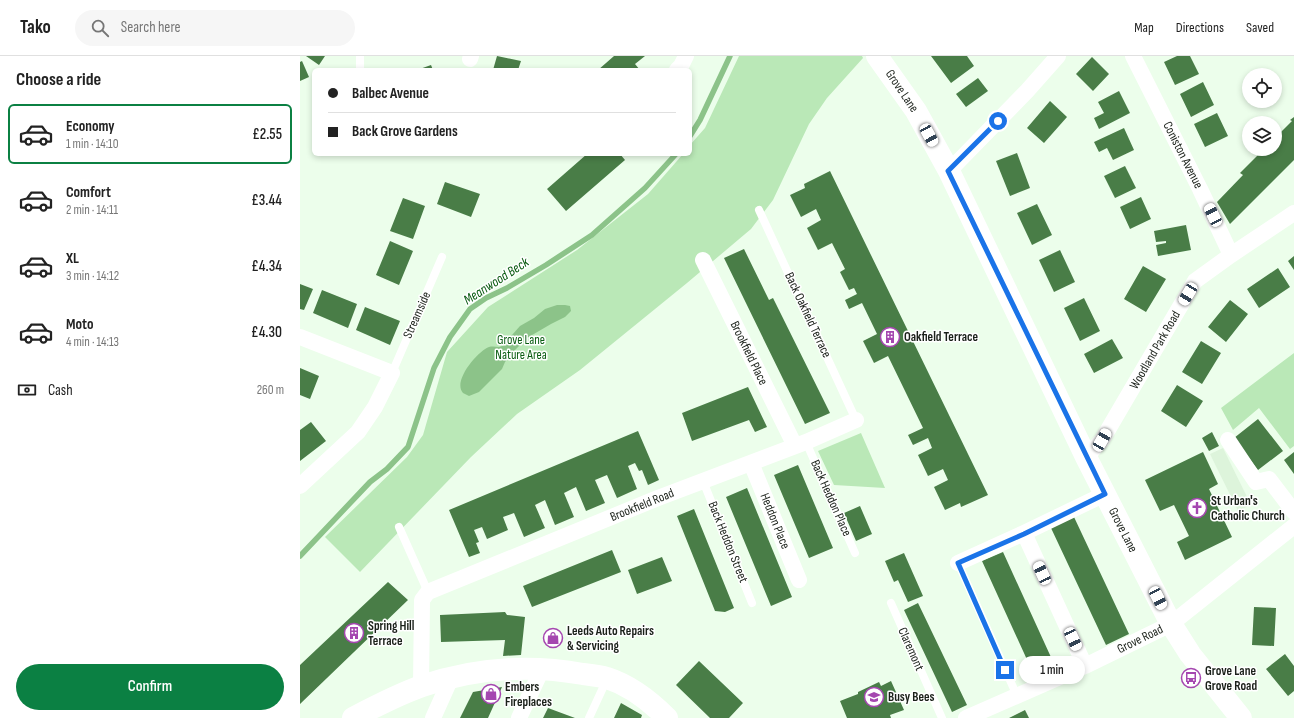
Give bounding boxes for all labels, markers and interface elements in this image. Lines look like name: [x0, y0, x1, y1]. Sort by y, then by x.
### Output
search box: [75, 10, 355, 46]
text: Tako: [20, 16, 51, 39]
icon: search: [89, 17, 111, 39]
text: Search here: [121, 18, 180, 37]
text: Map: [1134, 19, 1154, 36]
text: Directions: [1176, 19, 1224, 36]
text: Saved: [1246, 19, 1274, 36]
street label: Grove Lane: [882, 67, 922, 115]
map controls: [1242, 68, 1282, 156]
button: locate: [1242, 68, 1282, 108]
text: Choose a ride: [16, 69, 101, 90]
text: Balbec Avenue: [352, 84, 429, 103]
route start: [989, 112, 1007, 130]
icon: car: [18, 116, 54, 152]
button: layers: [1242, 116, 1282, 156]
text: Economy: [66, 117, 115, 136]
street label: Coniston Avenue: [1159, 119, 1207, 191]
text: Back Grove Gardens: [352, 122, 458, 141]
car: [918, 122, 940, 148]
text: £2.55: [252, 125, 282, 144]
text: 1 min · 14:10: [66, 136, 118, 152]
icon: car: [18, 182, 54, 218]
text: Comfort: [66, 183, 111, 202]
text: £3.44: [251, 191, 282, 210]
text: 2 min · 14:11: [66, 202, 118, 218]
car: [1202, 202, 1224, 228]
icon: car: [18, 248, 54, 284]
text: XL: [66, 249, 79, 268]
water label: Meanwood Beck: [460, 253, 532, 308]
text: £4.34: [251, 257, 282, 276]
text: 3 min · 14:12: [66, 268, 119, 284]
street label: Back Oakfield Terrace: [781, 270, 835, 360]
car: [1177, 281, 1199, 307]
street label: Streamside: [400, 289, 434, 341]
street label: Woodland Park Road: [1126, 308, 1184, 392]
icon: car: [18, 314, 54, 350]
text: Moto: [66, 315, 93, 334]
street label: Brookfield Place: [727, 318, 771, 388]
text: £4.30: [251, 323, 282, 342]
building icon: Oakfield Terrace: [879, 326, 901, 348]
place label: Oakfield Terrace: [904, 329, 979, 345]
park label: Grove Lane Nature Area: [495, 332, 547, 363]
text: 4 min · 14:13: [66, 334, 119, 350]
icon: cash: [16, 379, 38, 401]
text: Cash: [48, 381, 73, 400]
text: 260 m: [257, 382, 284, 398]
car: [1091, 427, 1113, 453]
street label: Back Heddon Place: [807, 457, 855, 539]
street label: Brookfield Road: [608, 485, 676, 525]
street label: Heddon Place: [757, 491, 793, 551]
place label: St Urban's Catholic Church: [1211, 493, 1285, 524]
church icon: St Urban's Catholic Church: [1186, 497, 1208, 519]
street label: Back Heddon Street: [704, 499, 752, 585]
street label: Grove Lane: [1105, 505, 1141, 555]
car: [1031, 560, 1053, 586]
car: [1147, 585, 1169, 611]
place label: Spring Hill Terrace: [368, 618, 415, 649]
street label: Grove Road: [1114, 621, 1166, 657]
building icon: Spring Hill Terrace: [343, 622, 365, 644]
place label: Leeds Auto Repairs & Servicing: [567, 623, 654, 654]
street label: Claremont: [894, 625, 928, 673]
car: [1062, 626, 1084, 652]
shop icon: Leeds Auto Repairs & Servicing: [542, 627, 564, 649]
callout: 1 min: [1019, 656, 1085, 684]
route end: [996, 661, 1014, 679]
text: 1 min: [1040, 662, 1064, 678]
place label: Grove Lane Grove Road: [1205, 663, 1257, 694]
button: Confirm: [16, 664, 284, 710]
bus stop icon: Grove Lane Grove Road: [1180, 667, 1202, 689]
place label: Embers Fireplaces: [505, 679, 552, 710]
shop icon: Embers Fireplaces: [480, 683, 502, 705]
school or university icon: Busy Bees: [863, 686, 885, 708]
place label: Busy Bees: [888, 689, 935, 705]

